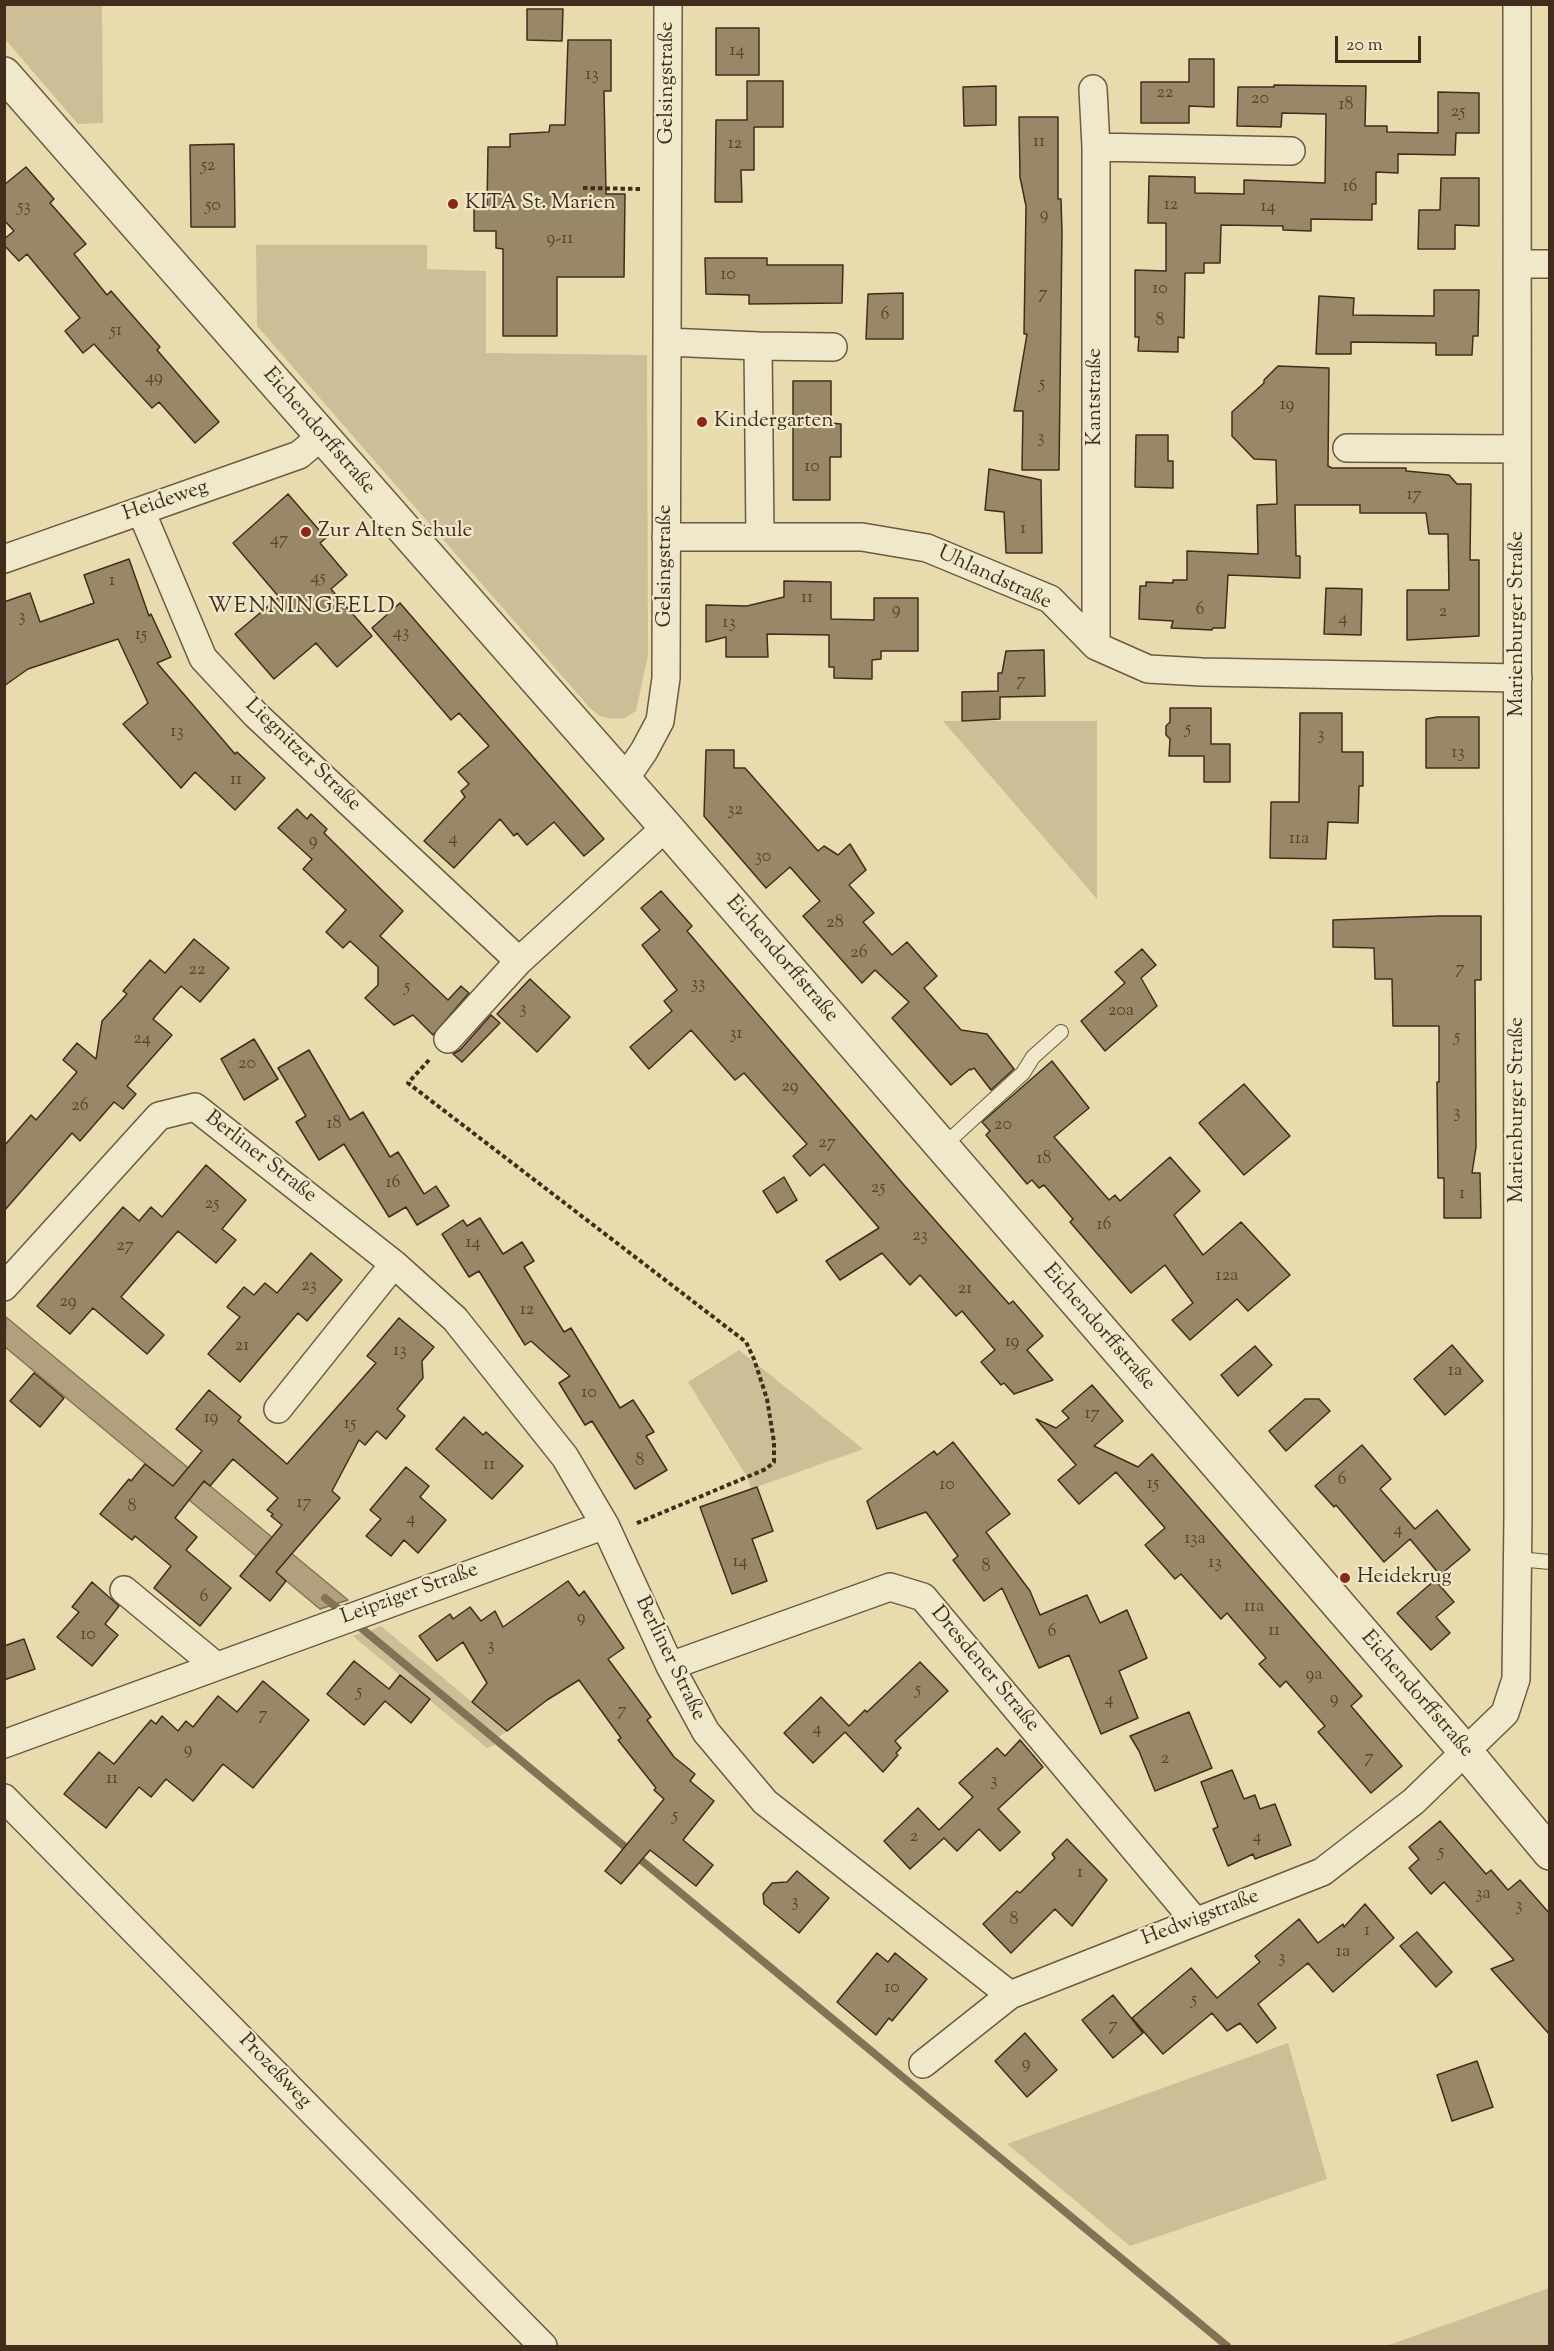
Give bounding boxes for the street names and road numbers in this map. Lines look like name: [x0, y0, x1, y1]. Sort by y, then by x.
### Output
street label: Gelsingstraße: [655, 21, 681, 145]
street label: Kantstraße: [1083, 348, 1109, 446]
street label: Eichendorffstraße: [256, 363, 380, 501]
street label: Heideweg: [120, 476, 212, 528]
street label: Gelsingstraße: [653, 504, 679, 628]
street label: Marienburger Straße: [1505, 531, 1531, 717]
street label: Uhlandstraße: [933, 542, 1055, 616]
street label: Liegnitzer Straße: [239, 694, 365, 818]
street label: Eichendorffstraße: [719, 891, 843, 1029]
street label: Marienburger Straße: [1505, 1017, 1531, 1203]
street label: Berliner Straße: [199, 1106, 321, 1210]
street label: Eichendorffstraße: [1036, 1259, 1160, 1397]
street label: Leipziger Straße: [338, 1559, 482, 1631]
street label: Berliner Straße: [628, 1593, 710, 1725]
street label: Dresdener Straße: [924, 1602, 1044, 1738]
street label: Eichendorffstraße: [1354, 1626, 1478, 1764]
street label: Hedwigstraße: [1139, 1885, 1263, 1953]
street label: Prozeßweg: [232, 2029, 316, 2115]

